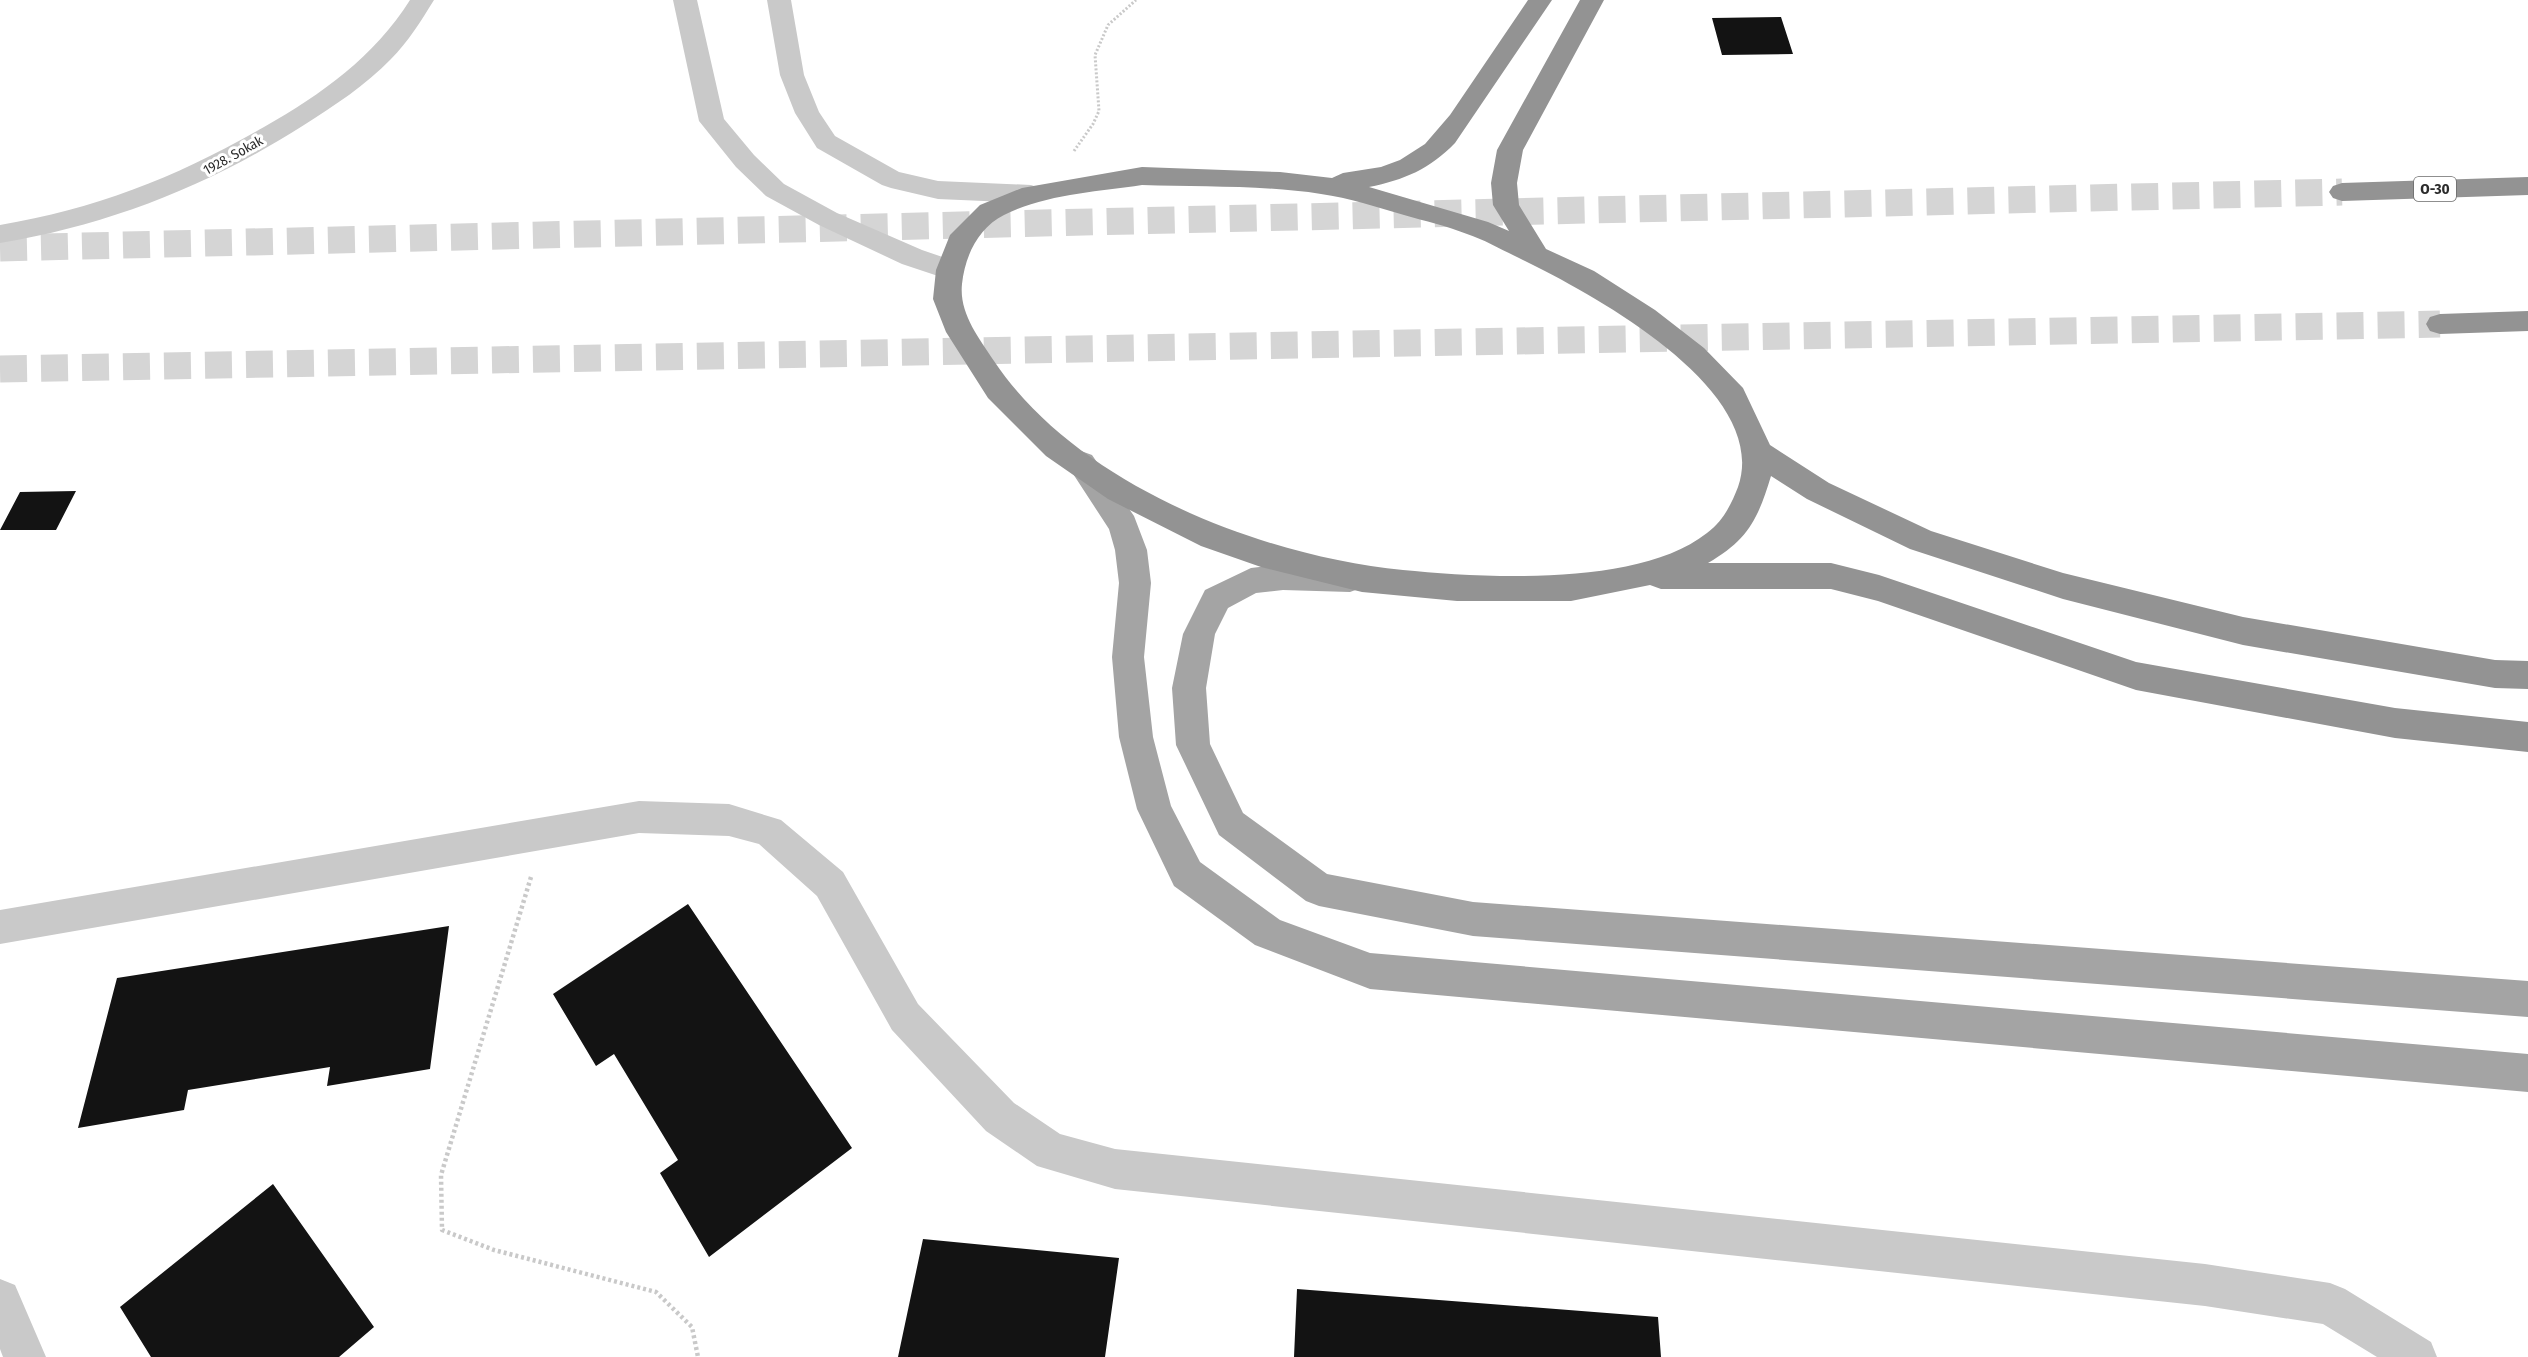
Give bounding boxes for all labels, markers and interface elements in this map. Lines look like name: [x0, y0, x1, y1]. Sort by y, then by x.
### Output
street label: 1928. Sokak: [200, 132, 266, 179]
road number: O-30: [2414, 177, 2456, 201]

